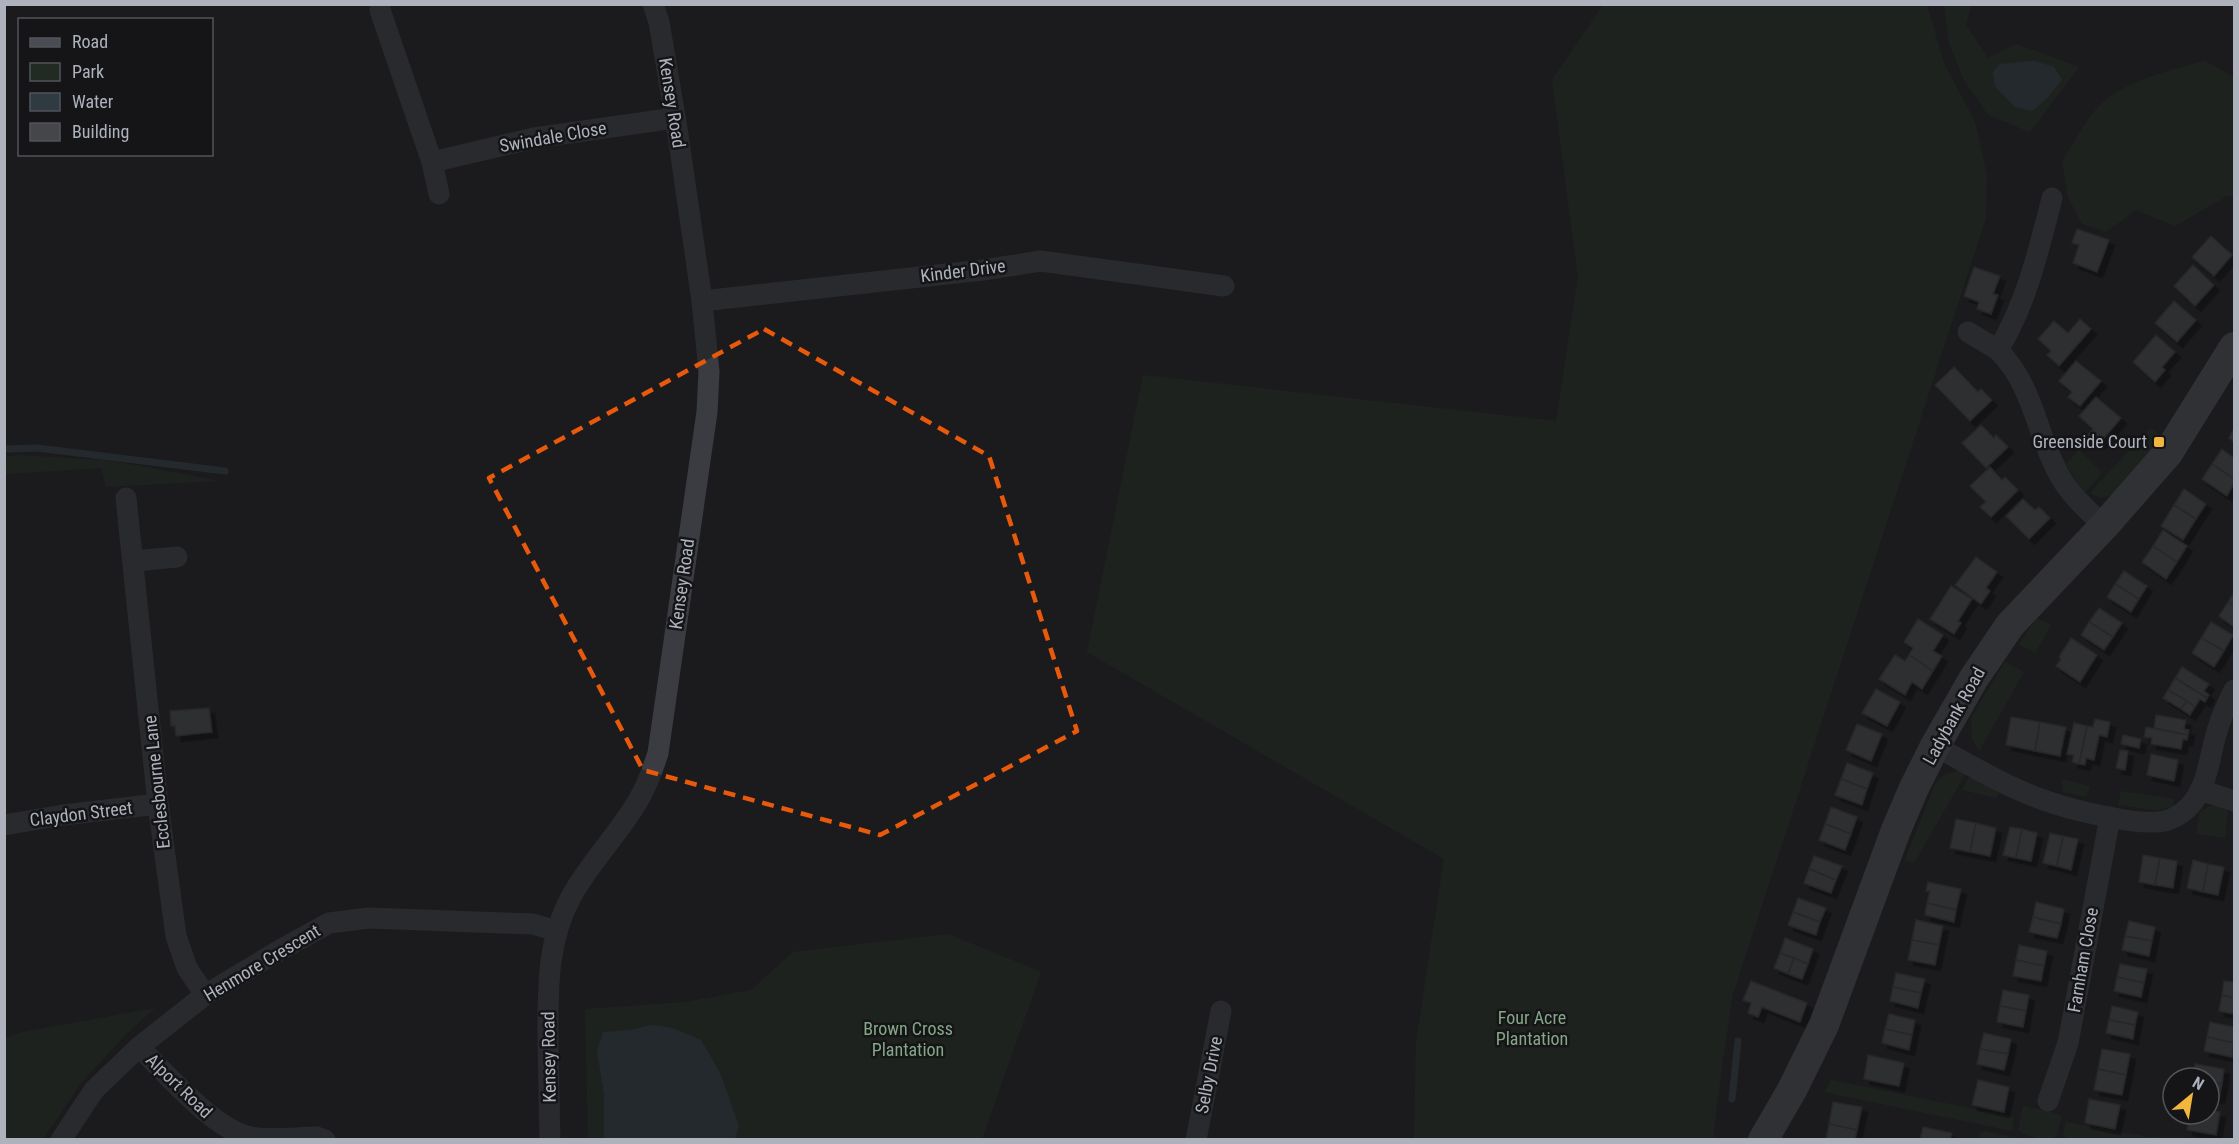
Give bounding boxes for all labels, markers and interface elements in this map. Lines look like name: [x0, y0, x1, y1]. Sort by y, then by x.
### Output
legend: [18, 18, 213, 156]
text: Road: [72, 31, 108, 52]
street label: Kensey Road: [655, 56, 690, 150]
text: Park: [72, 61, 104, 82]
text: Water: [72, 91, 114, 112]
street label: Swindale Close: [498, 117, 608, 156]
text: Building: [72, 121, 129, 142]
street label: Kinder Drive: [919, 255, 1007, 286]
place label: Greenside Court: [2032, 431, 2147, 452]
marker: Greenside Court: [2152, 435, 2166, 449]
street label: Kensey Road: [665, 537, 698, 630]
street label: Ladybank Road: [1918, 663, 1989, 768]
street label: Ecclesbourne Lane: [139, 714, 174, 850]
street label: Claydon Street: [28, 797, 133, 830]
street label: Farnham Close: [2063, 906, 2102, 1014]
street label: Henmore Crescent: [200, 920, 324, 1006]
park label: Four Acre Plantation: [1496, 1007, 1568, 1049]
street label: Kensey Road: [537, 1011, 560, 1103]
park label: Brown Cross Plantation: [863, 1018, 953, 1060]
street label: Selby Drive: [1191, 1035, 1226, 1115]
street label: Alport Road: [142, 1049, 217, 1122]
north arrow: [2161, 1066, 2221, 1126]
text: N: [2189, 1073, 2207, 1094]

